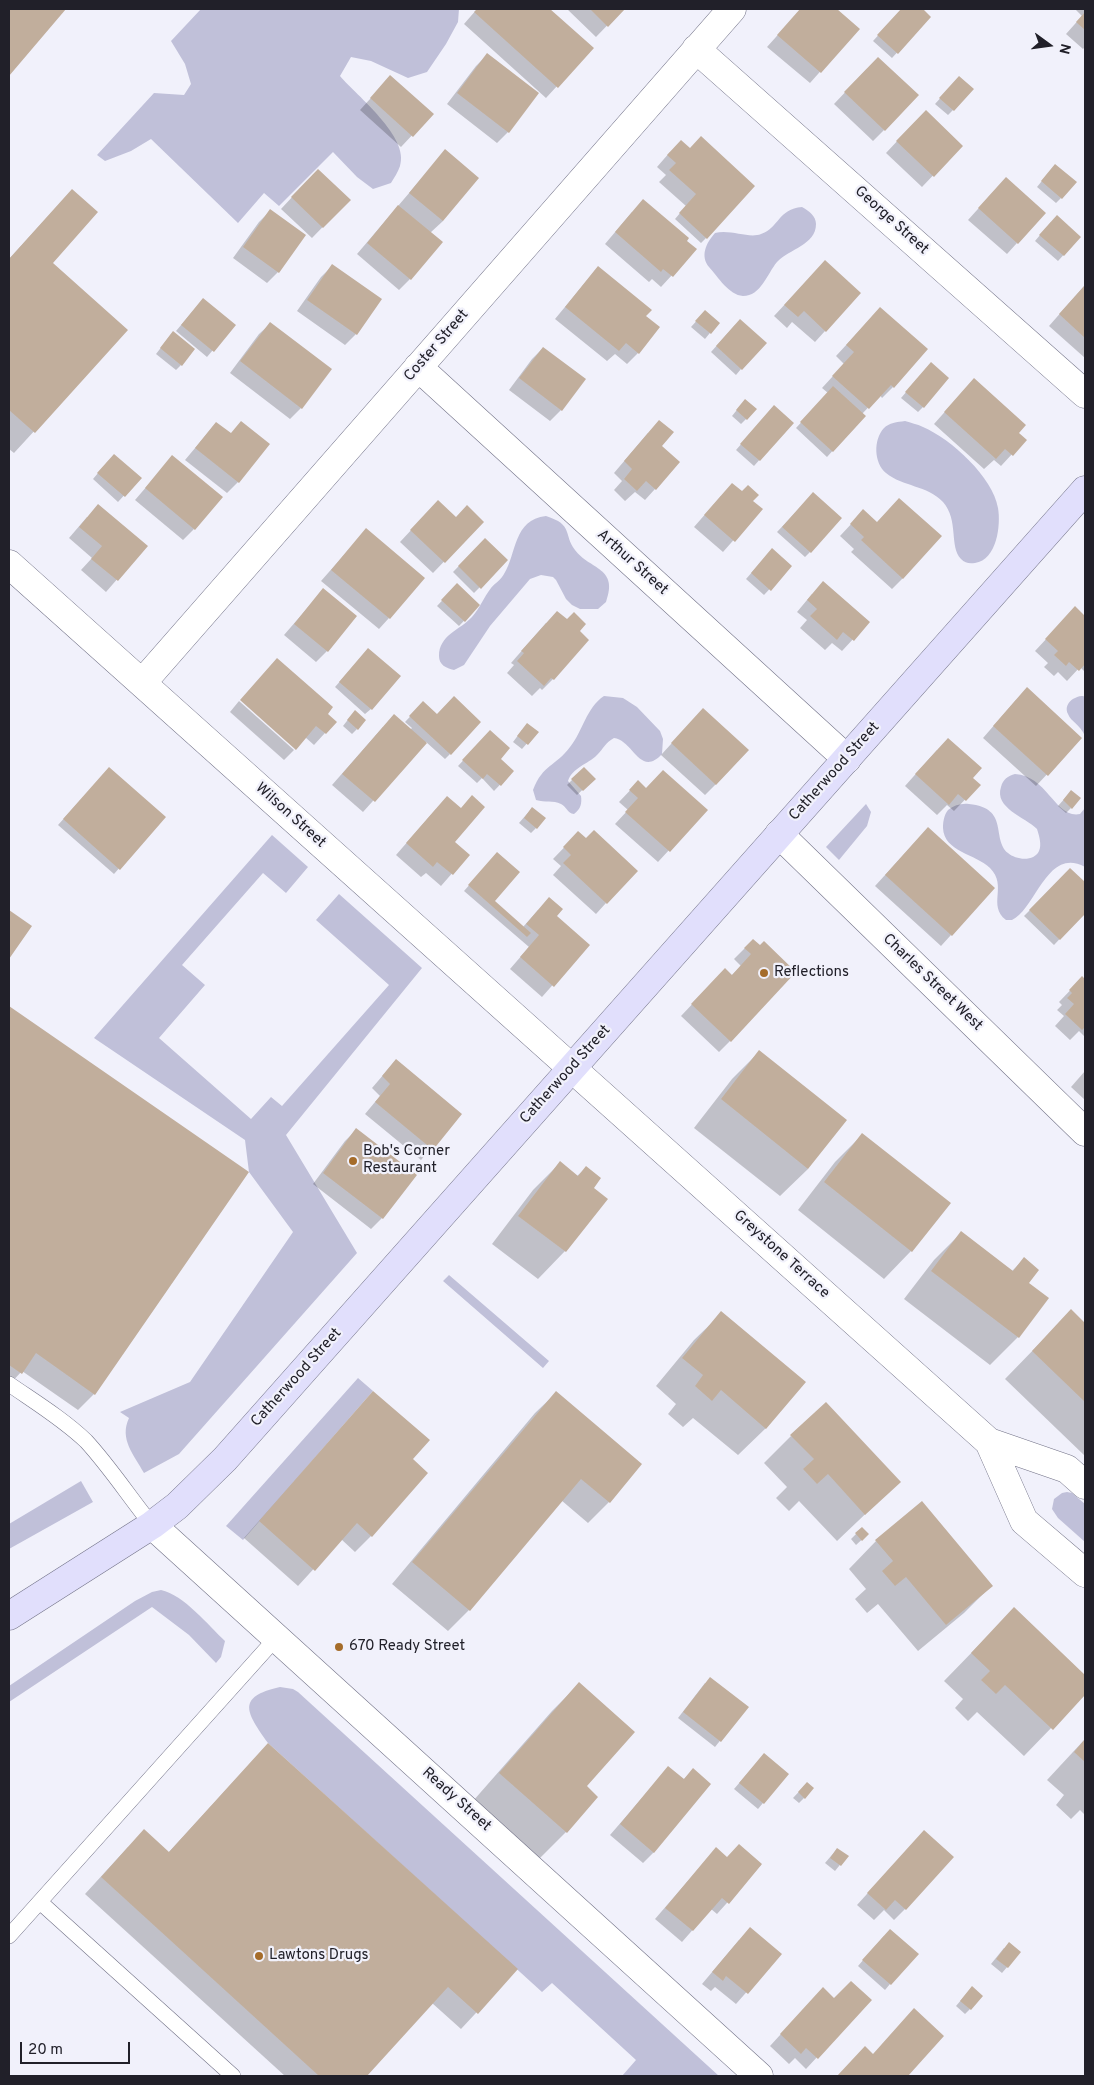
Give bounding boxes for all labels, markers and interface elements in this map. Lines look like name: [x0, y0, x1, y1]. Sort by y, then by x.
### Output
north arrow: [1024, 20, 1074, 70]
text: N: [1055, 42, 1074, 56]
street label: George Street: [850, 183, 932, 259]
street label: Coster Street: [401, 306, 473, 386]
street label: Arthur Street: [593, 526, 671, 600]
street label: Catherwood Street: [786, 719, 884, 825]
street label: Wilson Street: [251, 780, 329, 852]
street label: Charles Street West: [878, 931, 986, 1035]
place label: Reflections: [774, 964, 849, 982]
marker: Reflections: [758, 967, 770, 979]
street label: Catherwood Street: [517, 1022, 615, 1128]
place label: Bob's Corner Restaurant: [363, 1143, 450, 1178]
marker: Bob's Corner Restaurant: [347, 1155, 359, 1167]
street label: Greystone Terrace: [729, 1207, 833, 1303]
street label: Catherwood Street: [248, 1325, 346, 1431]
place label: 670 Ready Street: [349, 1638, 465, 1656]
marker: 670 Ready Street: [333, 1641, 345, 1653]
street label: Ready Street: [418, 1764, 494, 1836]
place label: Lawtons Drugs: [269, 1947, 369, 1965]
marker: Lawtons Drugs: [253, 1950, 265, 1962]
scale bar: [22, 2032, 132, 2064]
text: 20 m: [28, 2041, 63, 2060]

